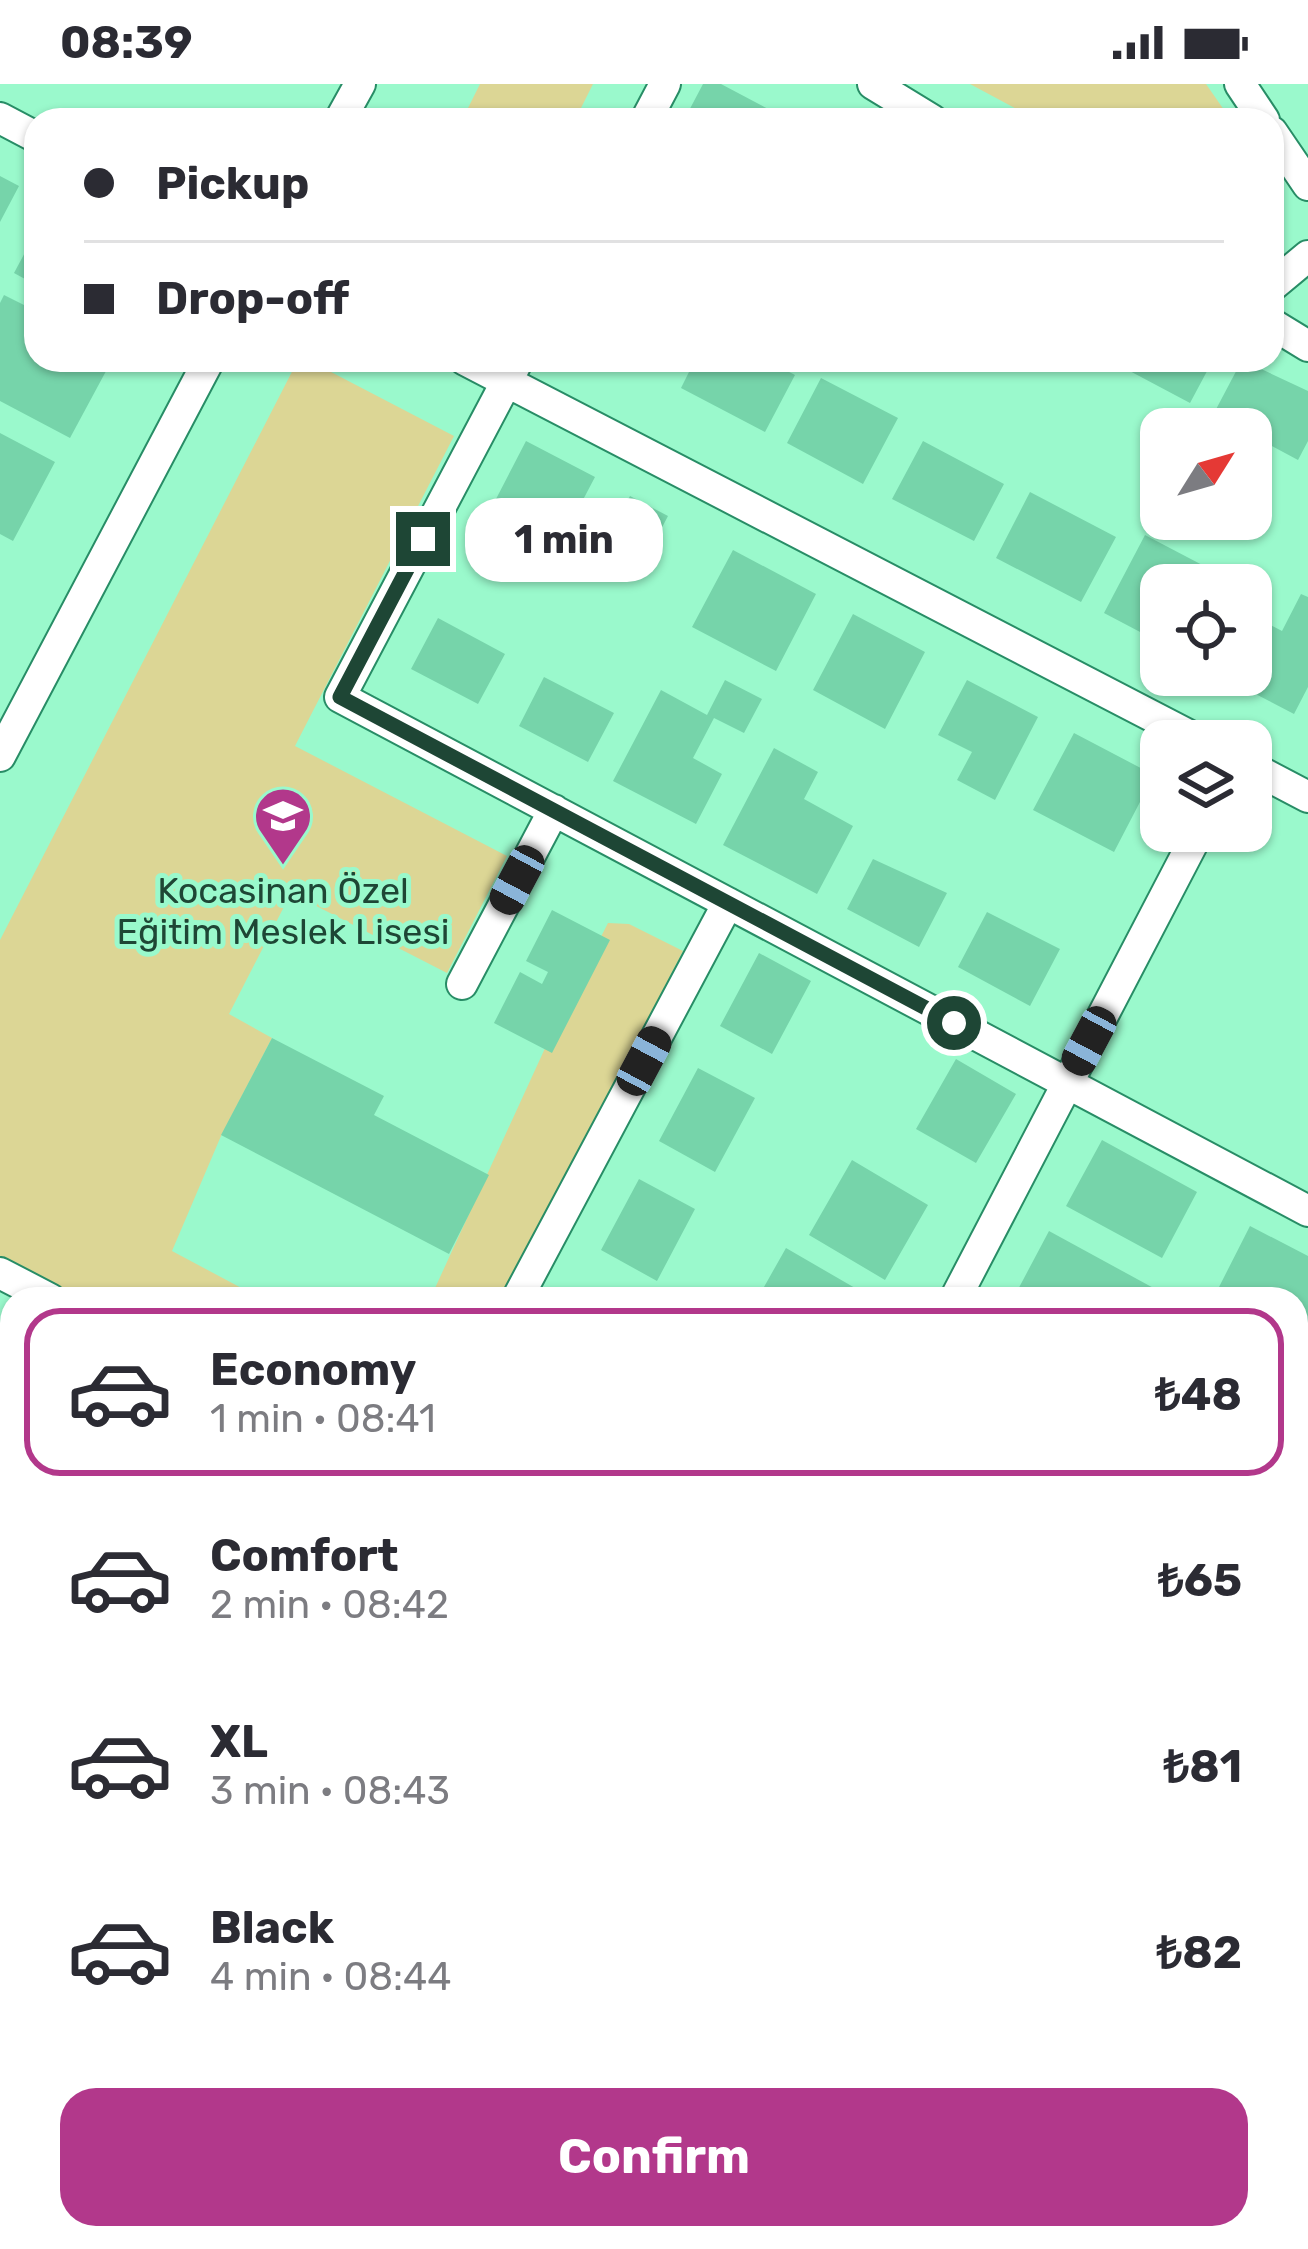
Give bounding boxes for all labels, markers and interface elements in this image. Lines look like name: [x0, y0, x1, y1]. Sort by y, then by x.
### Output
text: 08:39: [60, 16, 193, 69]
text: Pickup: [156, 157, 309, 210]
text: Drop-off: [156, 272, 349, 325]
north arrow: [1140, 408, 1272, 540]
map controls: [1140, 408, 1272, 852]
callout: 1 min: [465, 497, 663, 581]
route end: [396, 512, 450, 566]
text: 1 min: [514, 517, 614, 563]
button: locate: [1140, 564, 1272, 696]
button: layers: [1140, 720, 1272, 852]
school or university icon: Kocasinan Özel Eğitim Meslek Lisesi: [252, 785, 314, 867]
car: [484, 840, 550, 920]
place label: Kocasinan Özel Eğitim Meslek Lisesi: [116, 869, 450, 953]
route start: [927, 996, 981, 1050]
car: [1056, 1001, 1122, 1081]
car: [611, 1021, 677, 1101]
icon: car: [66, 1338, 174, 1446]
text: Economy: [210, 1343, 416, 1396]
text: ₺48: [1155, 1368, 1242, 1421]
text: 1 min · 08:41: [210, 1396, 436, 1442]
icon: car: [66, 1524, 174, 1632]
text: Comfort: [210, 1529, 399, 1582]
text: ₺65: [1158, 1554, 1242, 1607]
text: 2 min · 08:42: [210, 1582, 449, 1628]
icon: car: [66, 1710, 174, 1818]
text: XL: [210, 1715, 268, 1768]
text: ₺81: [1163, 1740, 1242, 1793]
text: 3 min · 08:43: [210, 1768, 450, 1814]
icon: car: [66, 1896, 174, 2004]
text: Black: [210, 1901, 334, 1954]
text: ₺82: [1157, 1926, 1242, 1979]
text: 4 min · 08:44: [210, 1954, 452, 2000]
button: Confirm: [60, 2088, 1248, 2226]

